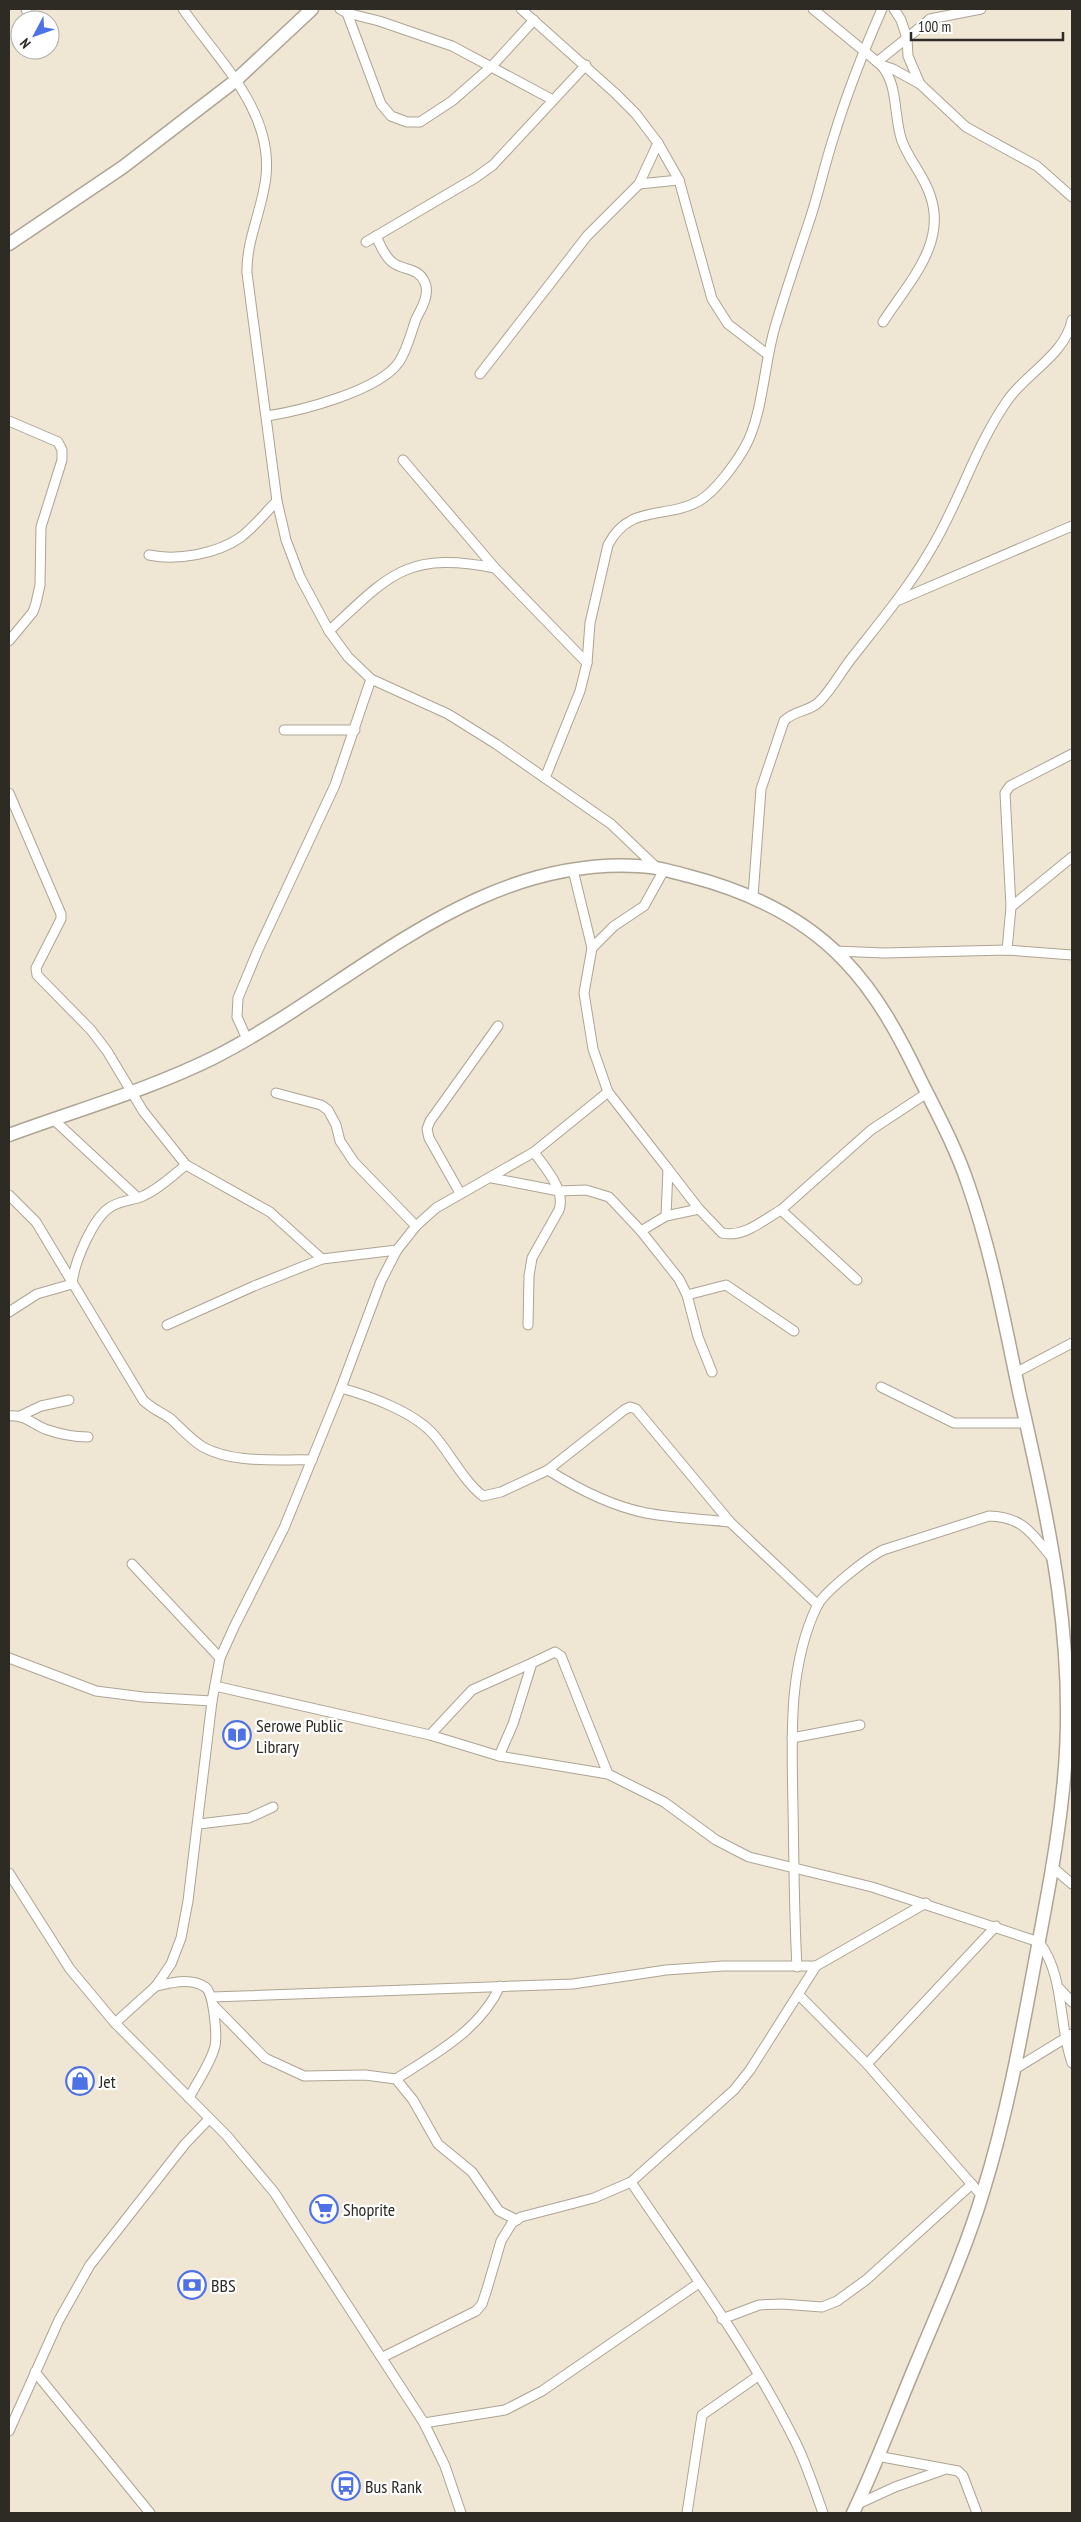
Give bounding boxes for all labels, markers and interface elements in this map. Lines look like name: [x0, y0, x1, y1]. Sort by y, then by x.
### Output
north arrow: [10, 10, 60, 60]
scale bar: [911, 10, 1064, 42]
text: 100 m: [918, 17, 951, 36]
text: N: [16, 35, 34, 52]
place label: Serowe Public Library: [256, 1714, 344, 1758]
library icon: Serowe Public Library: [222, 1720, 252, 1750]
shop icon: Jet: [65, 2066, 95, 2096]
place label: Jet: [98, 2070, 116, 2093]
supermarket icon: Shoprite: [309, 2194, 339, 2224]
place label: Shoprite: [343, 2198, 395, 2221]
bank icon: BBS: [177, 2270, 207, 2300]
place label: BBS: [211, 2274, 236, 2297]
bus stop icon: Bus Rank: [331, 2471, 361, 2501]
place label: Bus Rank: [365, 2475, 422, 2498]

